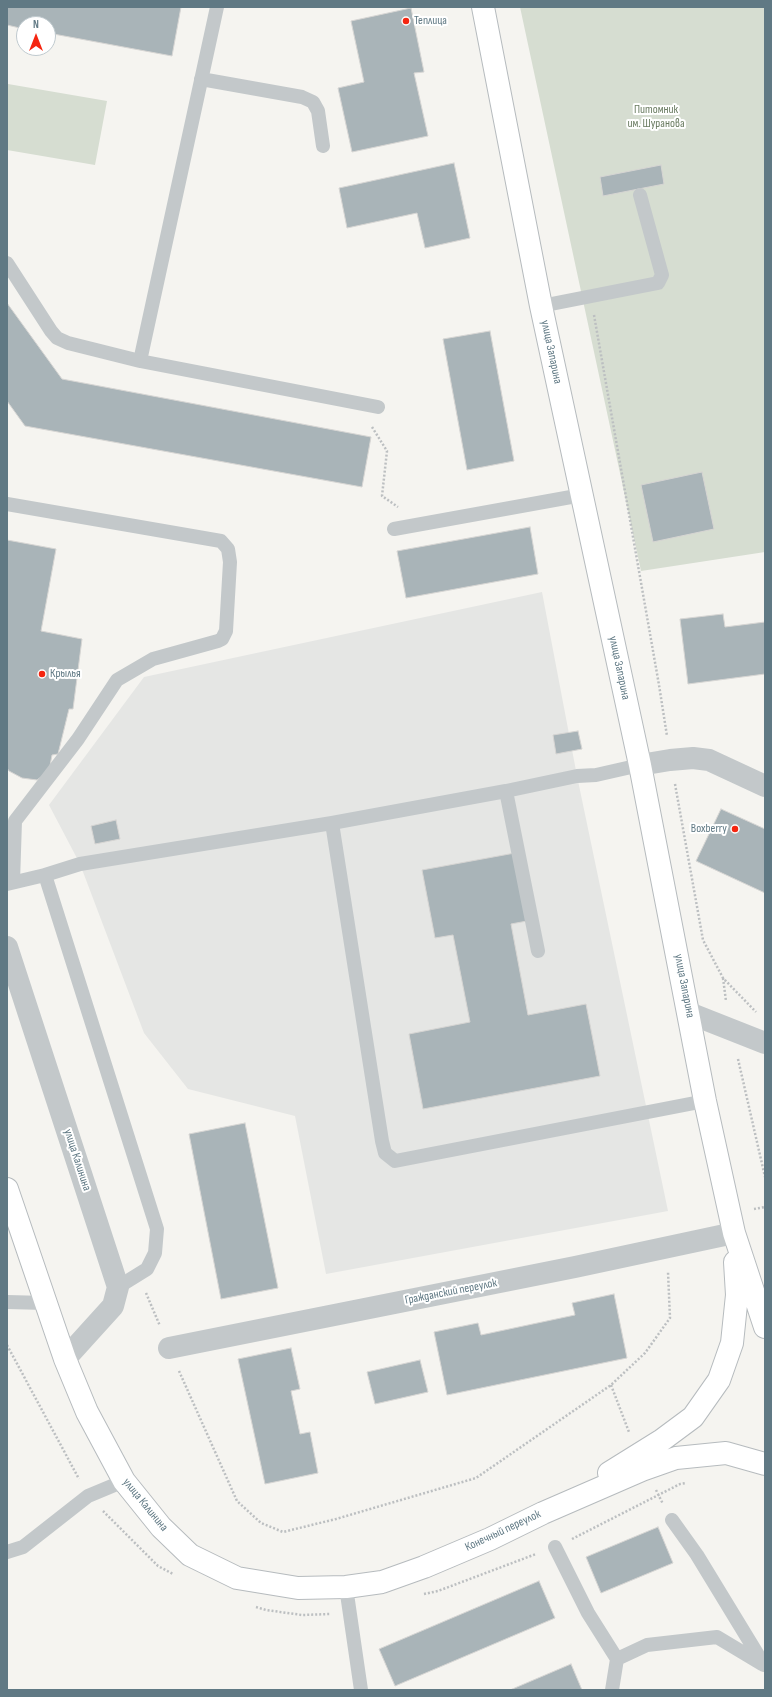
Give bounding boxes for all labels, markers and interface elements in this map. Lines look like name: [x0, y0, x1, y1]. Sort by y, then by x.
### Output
place label: Теплица: [414, 14, 447, 28]
north arrow: [16, 16, 56, 56]
marker: Теплица: [401, 16, 411, 26]
text: N: [33, 18, 39, 31]
park label: Питомник им. Шуранова: [627, 103, 685, 131]
street label: улица Запарина: [537, 319, 565, 385]
street label: улица Запарина: [605, 635, 633, 701]
place label: Крылья: [50, 667, 81, 681]
marker: Крылья: [37, 669, 47, 679]
place label: Boxberry: [691, 822, 727, 836]
marker: Boxberry: [730, 824, 740, 834]
street label: улица Запарина: [671, 953, 697, 1019]
street label: улица Калинина: [60, 1127, 94, 1193]
street label: Гражданский переулок: [404, 1276, 498, 1308]
street label: улица Калинина: [119, 1476, 171, 1534]
street label: Конечный переулок: [463, 1507, 543, 1555]

